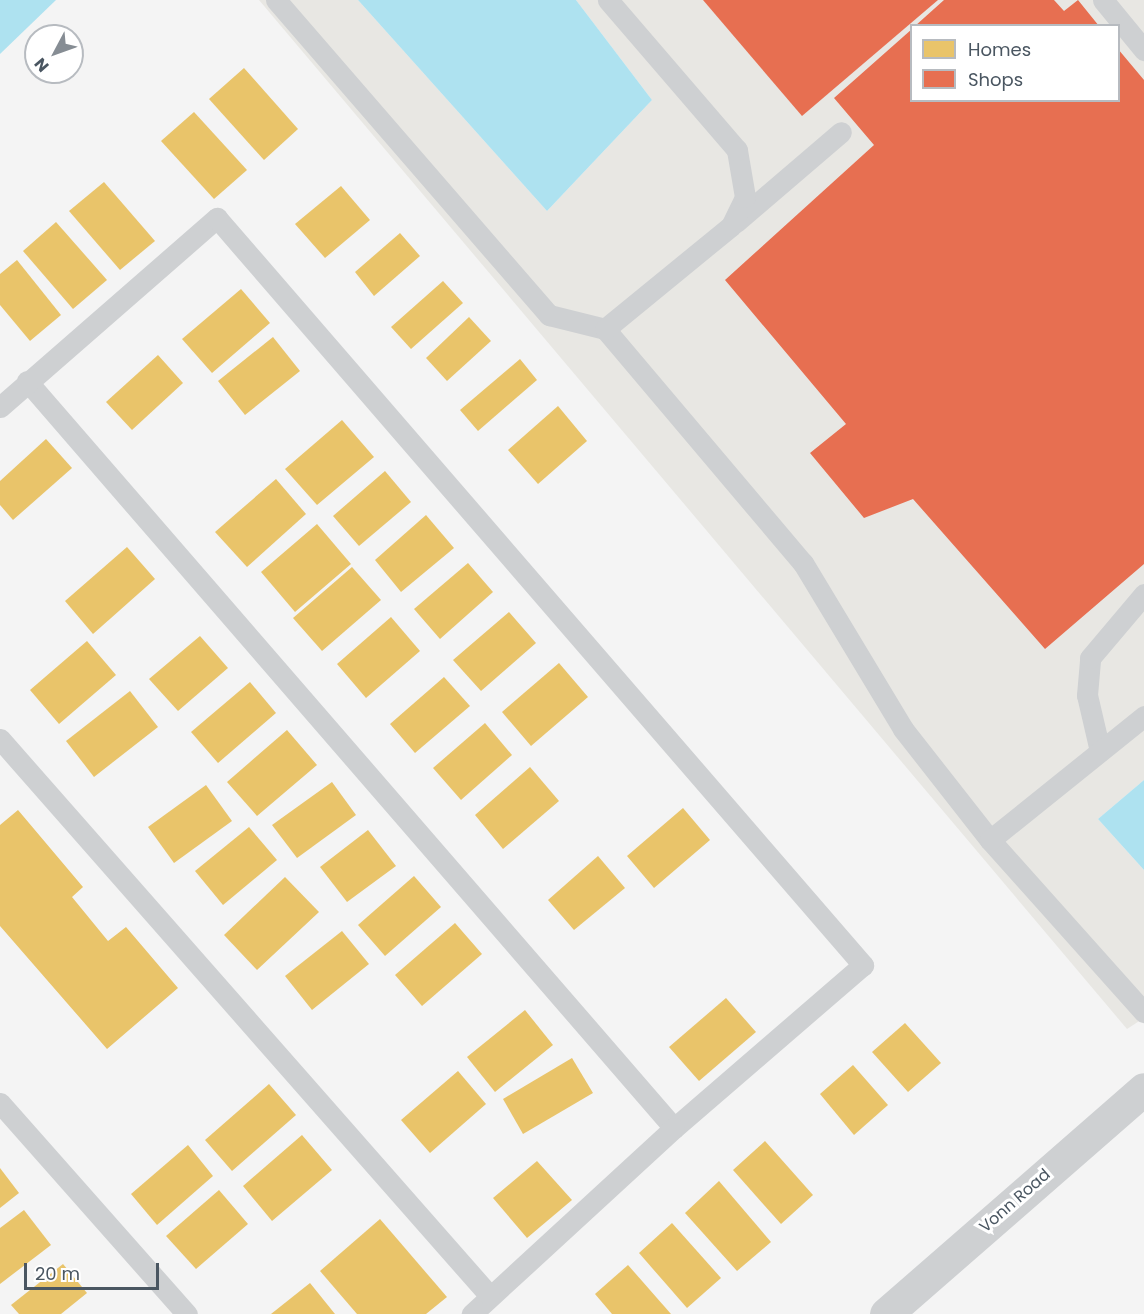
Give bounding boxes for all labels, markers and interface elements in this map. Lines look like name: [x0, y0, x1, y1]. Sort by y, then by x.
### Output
north arrow: [24, 24, 84, 84]
legend: [910, 24, 1120, 102]
text: Homes: [968, 37, 1031, 62]
text: N: [29, 53, 54, 77]
text: Shops: [968, 67, 1023, 92]
street label: Vonn Road: [976, 1165, 1054, 1237]
scale bar: [27, 1251, 162, 1289]
text: 20 m: [35, 1261, 80, 1286]

